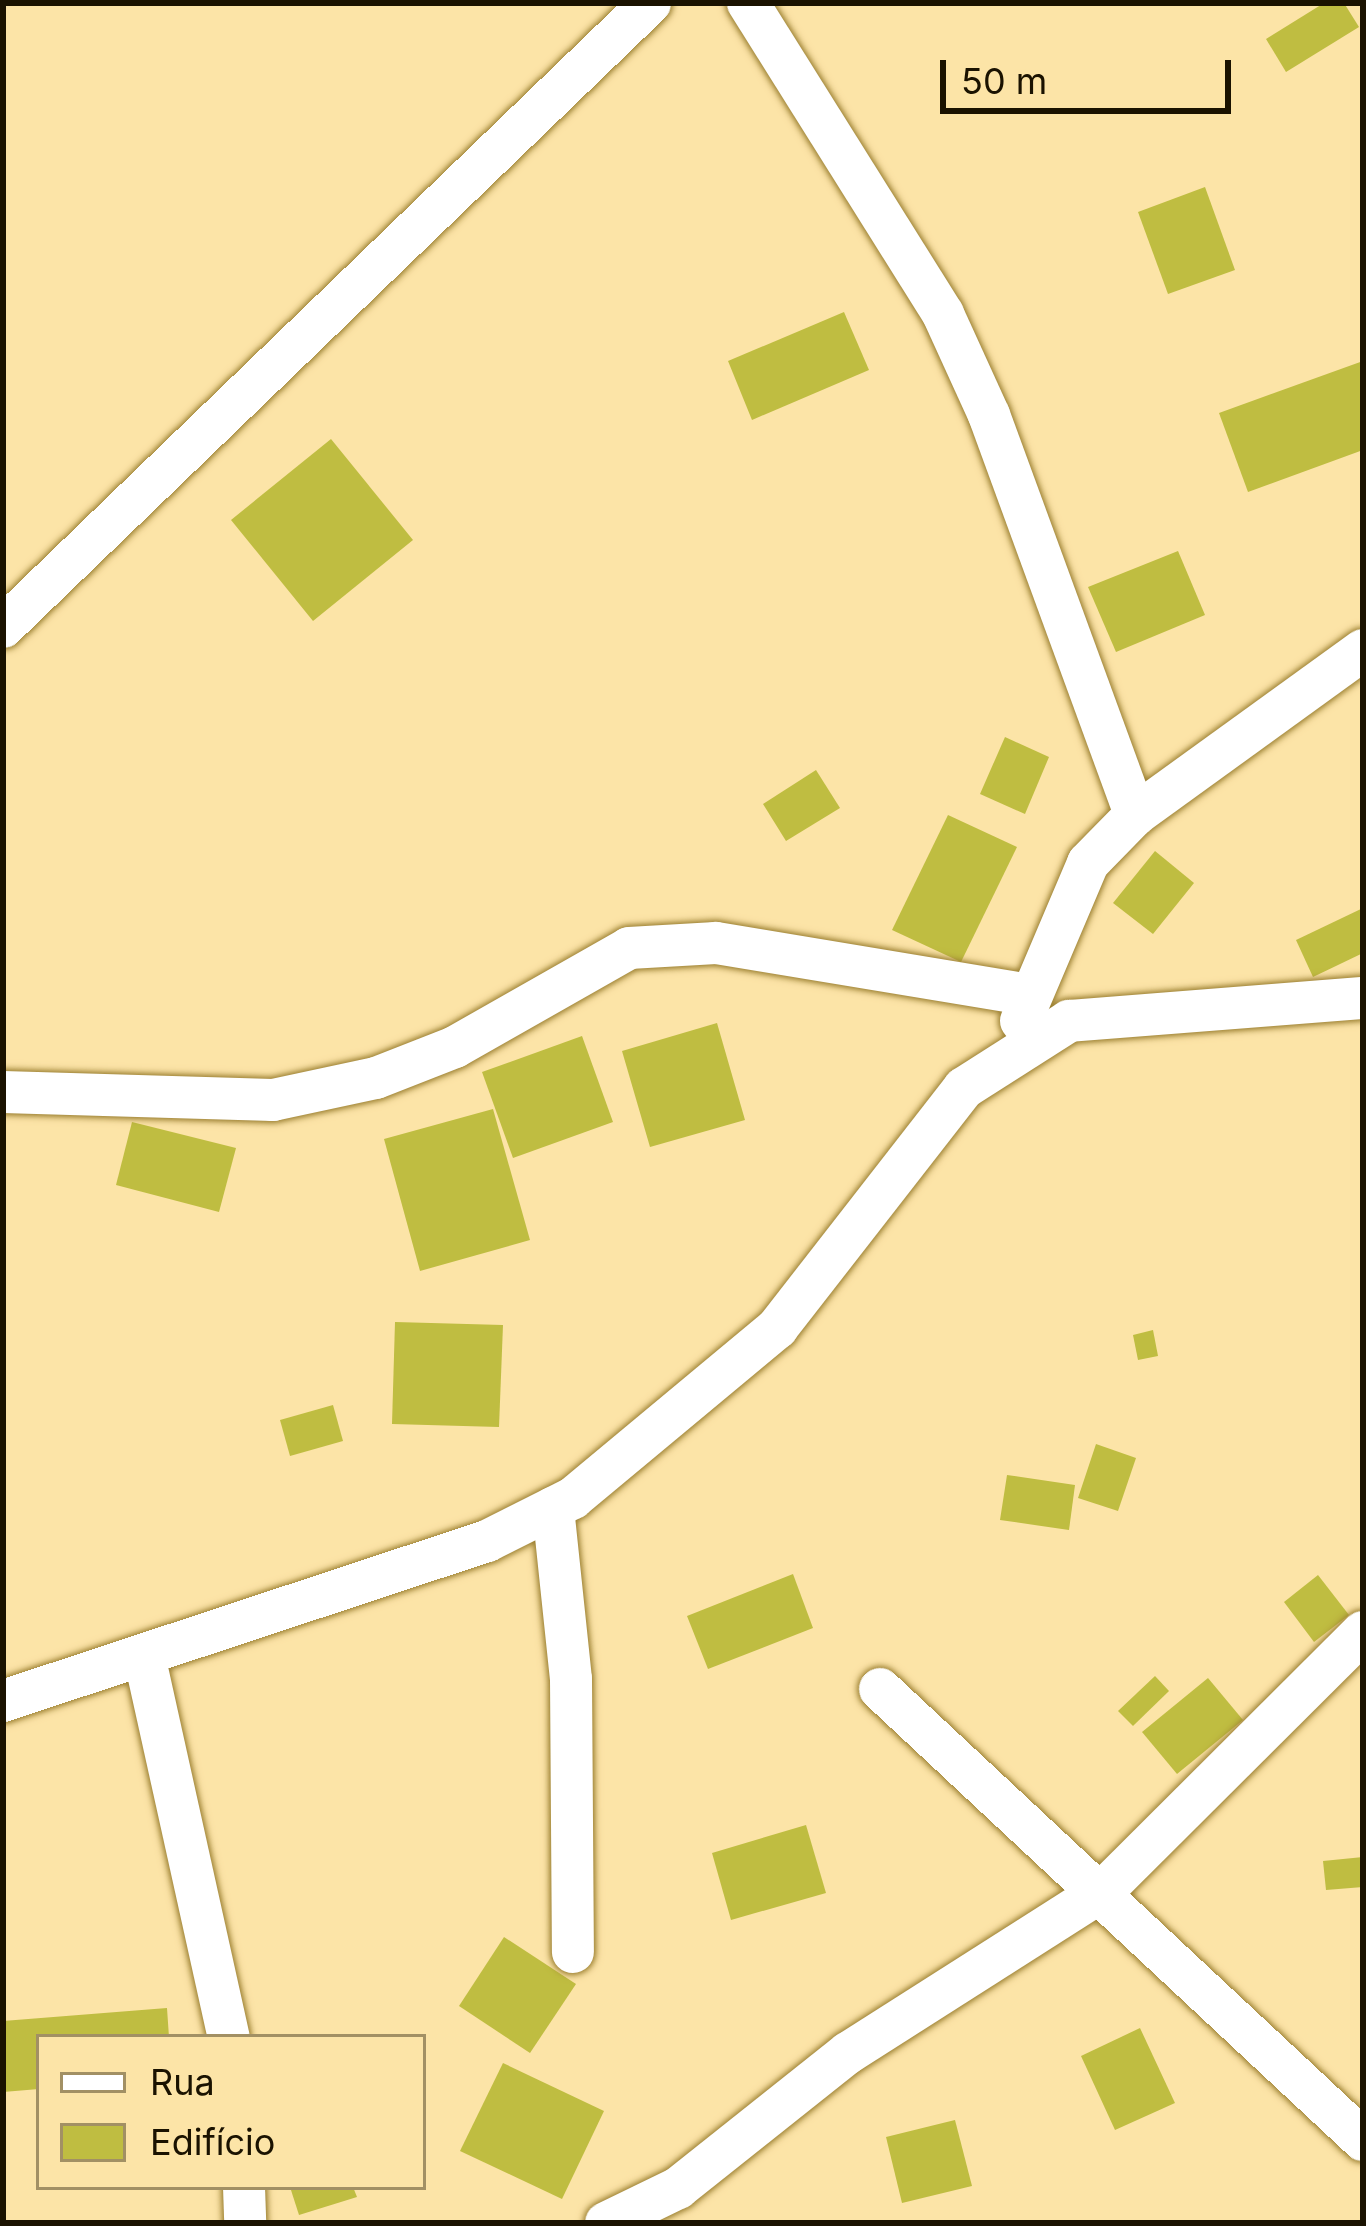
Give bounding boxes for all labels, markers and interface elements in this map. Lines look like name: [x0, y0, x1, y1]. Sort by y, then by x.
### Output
scale bar: [946, 36, 1237, 110]
text: 50 m: [961, 59, 1047, 103]
legend: [36, 2034, 426, 2190]
text: Rua: [150, 2060, 215, 2104]
text: Edifício: [150, 2120, 275, 2164]

